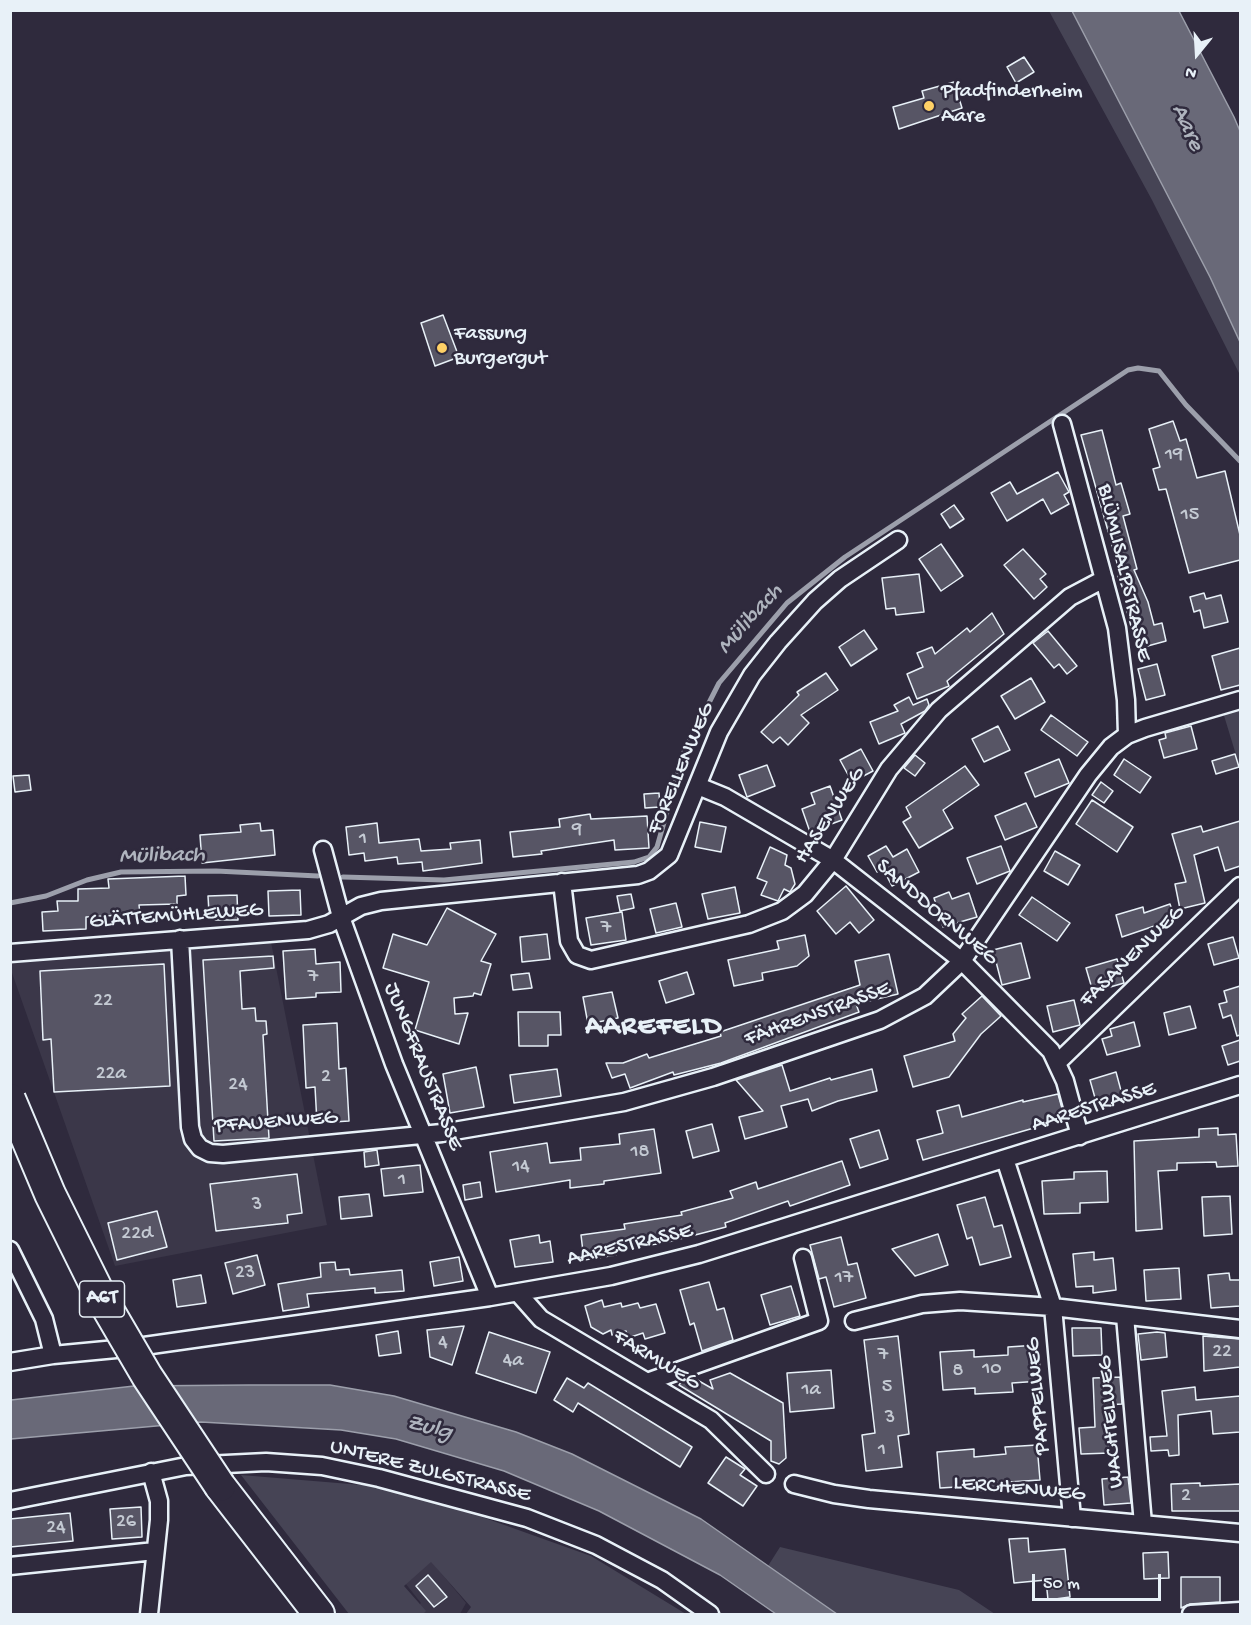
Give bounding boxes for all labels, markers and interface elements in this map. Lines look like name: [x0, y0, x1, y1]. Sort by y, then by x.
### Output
north arrow: [1167, 24, 1227, 84]
text: N: [1183, 61, 1199, 82]
place label: Pfadfinderheim Aare: [941, 80, 1083, 132]
marker: Pfadfinderheim Aare: [922, 99, 936, 113]
water label: Aare: [1163, 100, 1209, 156]
place label: Fassung Burgergut: [454, 322, 547, 374]
marker: Fassung Burgergut: [435, 341, 449, 355]
house number: 19: [1165, 444, 1183, 468]
street label: BLÜMLISALPSTRASSE: [1090, 482, 1156, 664]
house number: 15: [1181, 504, 1199, 528]
water label: Mülibach: [712, 579, 790, 661]
street label: FORELLENWEG: [642, 699, 722, 839]
street label: HASENWEG: [790, 763, 872, 869]
house number: 9: [572, 819, 582, 843]
house number: 1: [359, 828, 367, 852]
water label: Mülibach: [119, 842, 205, 872]
street label: SANDDORNWEG: [869, 854, 1003, 972]
street label: GLÄTTEMÜHLEWEG: [88, 898, 264, 936]
street label: FASANENWEG: [1075, 900, 1191, 1014]
house number: 7: [601, 917, 611, 941]
house number: 7: [308, 966, 318, 990]
street label: FÄHRENSTRASSE: [741, 976, 895, 1054]
street label: JUNGFRAUSTRASSE: [376, 979, 468, 1155]
house number: 22: [93, 990, 113, 1014]
district label: AAREFELD: [585, 1012, 723, 1046]
house number: 22a: [96, 1063, 126, 1087]
house number: 2: [321, 1066, 331, 1090]
house number: 24: [228, 1074, 248, 1098]
street label: AARESTRASSE: [1029, 1077, 1159, 1139]
street label: PFAUENWEG: [214, 1106, 338, 1140]
house number: 18: [630, 1141, 650, 1165]
house number: 14: [512, 1156, 530, 1180]
house number: 1: [398, 1169, 406, 1193]
house number: 3: [252, 1194, 262, 1218]
street label: AARESTRASSE: [564, 1219, 696, 1273]
house number: 22d: [121, 1223, 153, 1247]
house number: 23: [235, 1262, 255, 1286]
house number: 17: [835, 1267, 853, 1291]
road number: A6T: [80, 1281, 124, 1317]
street label: FARMWEG: [607, 1325, 705, 1397]
house number: 4: [438, 1332, 448, 1356]
street label: PAPPELWEG: [1021, 1336, 1057, 1456]
house number: 22: [1212, 1341, 1232, 1365]
house number: 7: [878, 1344, 888, 1368]
house number: 4a: [503, 1350, 523, 1374]
street label: WACHTELWEG: [1093, 1355, 1131, 1489]
house number: 10: [982, 1358, 1002, 1382]
house number: 8: [953, 1360, 963, 1384]
house number: 5: [882, 1376, 892, 1400]
house number: 1a: [801, 1379, 821, 1403]
house number: 3: [885, 1407, 895, 1431]
water label: Zulg: [403, 1409, 455, 1449]
street label: UNTERE ZULGSTRASSE: [327, 1434, 533, 1510]
house number: 1: [878, 1439, 886, 1463]
street label: LERCHENWEG: [952, 1471, 1086, 1509]
house number: 2: [1181, 1485, 1191, 1509]
house number: 26: [116, 1511, 136, 1535]
house number: 24: [46, 1517, 66, 1541]
scale bar: [1035, 1562, 1164, 1600]
text: 50 m: [1043, 1574, 1080, 1595]

